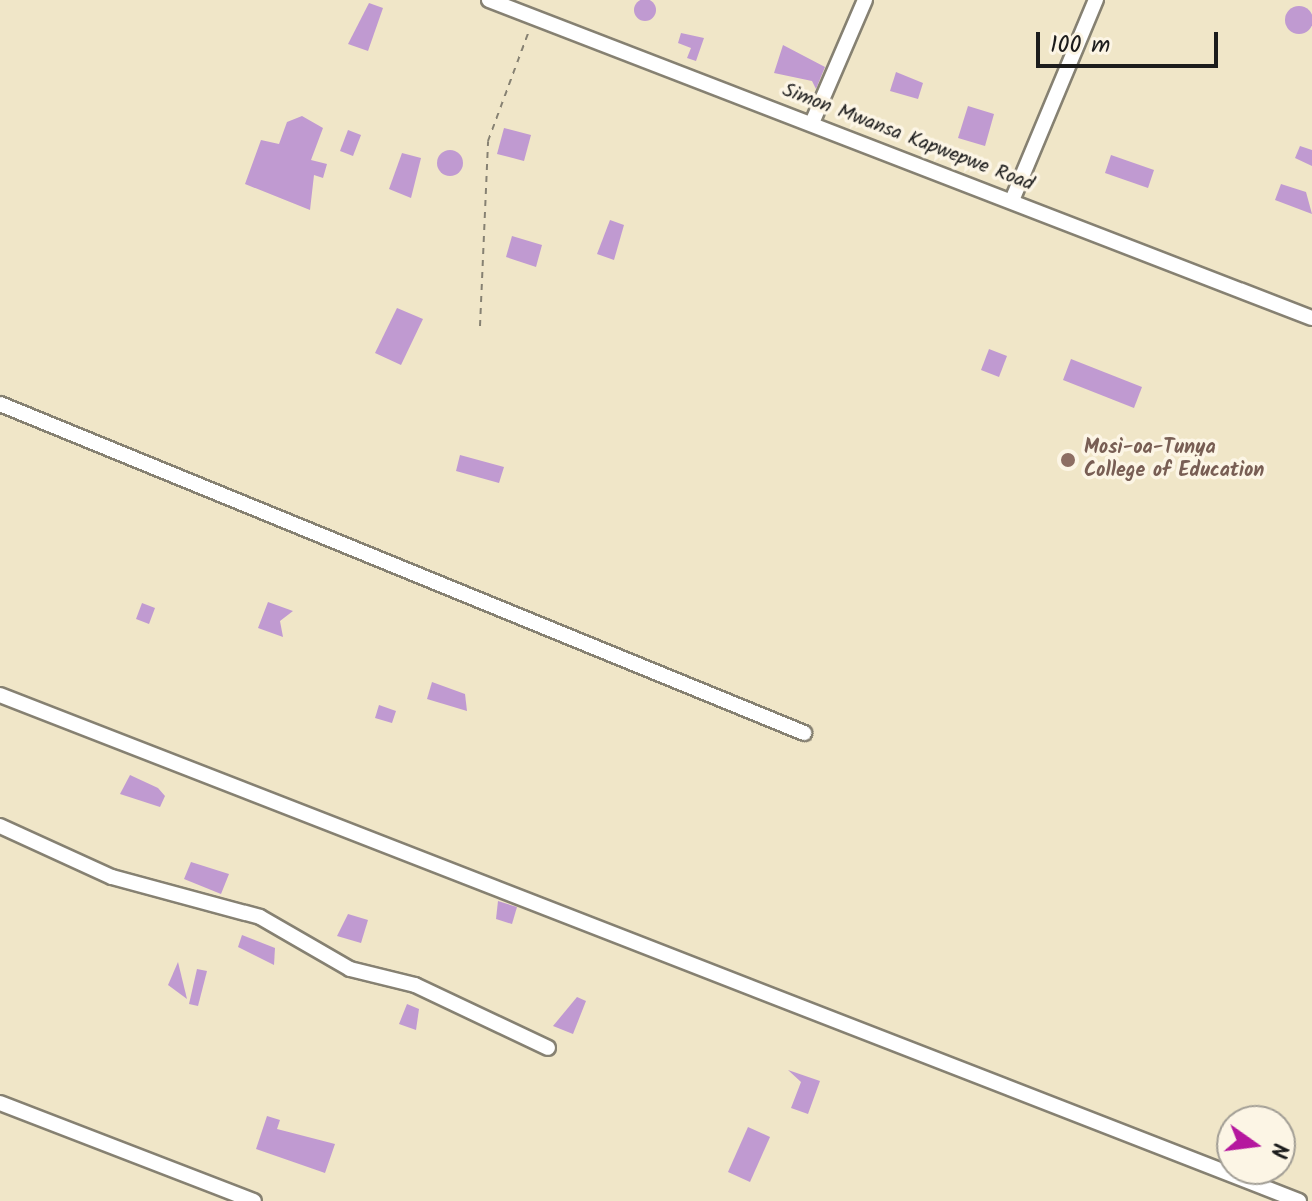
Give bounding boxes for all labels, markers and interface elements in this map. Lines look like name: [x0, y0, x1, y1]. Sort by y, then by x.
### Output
scale bar: [1040, 16, 1222, 66]
text: 100 m: [1050, 26, 1110, 65]
street label: Simon Mwansa Kapwepwe Road: [779, 79, 1037, 197]
place label: Mosi-oa-Tunya College of Education: [1084, 436, 1264, 483]
marker: Mosi-oa-Tunya College of Education: [1059, 451, 1077, 469]
north arrow: [1216, 1105, 1296, 1185]
text: N: [1259, 1139, 1296, 1161]

